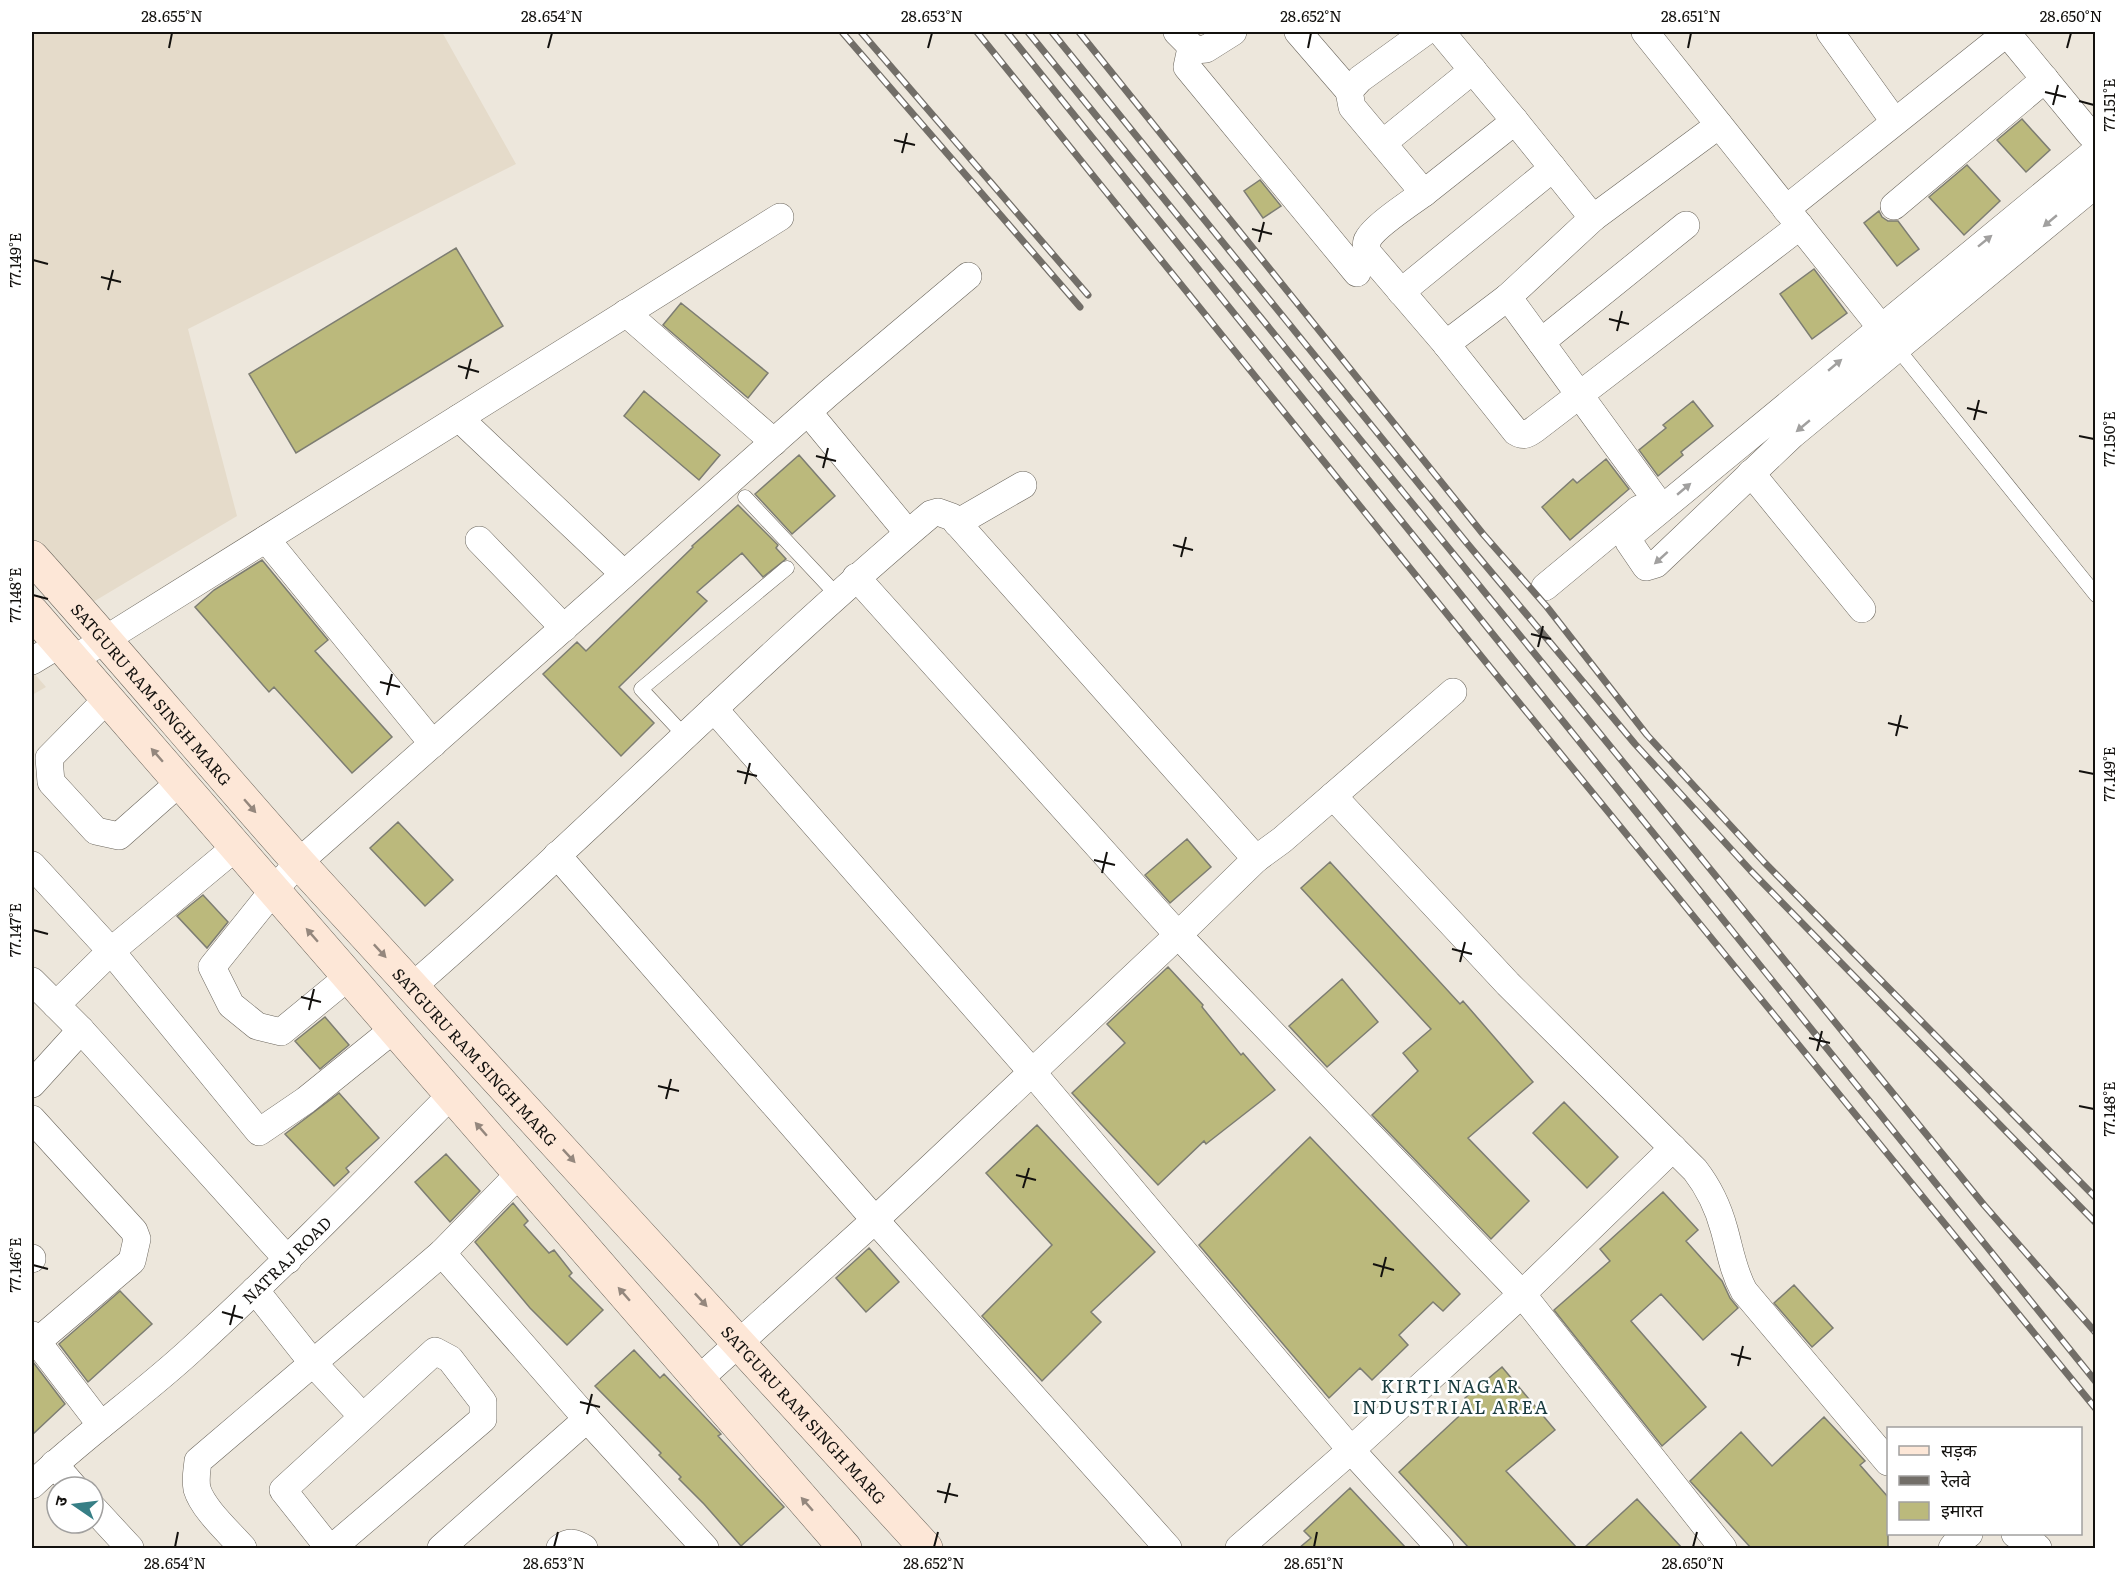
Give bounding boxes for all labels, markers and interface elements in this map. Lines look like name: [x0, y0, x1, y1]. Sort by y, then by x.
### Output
text: 28.655°N: [141, 4, 203, 27]
text: 28.654°N: [521, 4, 583, 27]
text: 28.653°N: [901, 4, 963, 27]
text: 28.652°N: [1280, 4, 1342, 27]
text: 28.651°N: [1661, 4, 1721, 27]
text: 28.650°N: [2040, 4, 2102, 27]
text: 77.151°E: [2097, 78, 2120, 132]
one-way arrow: [2043, 215, 2058, 227]
text: 77.149°E: [3, 233, 26, 287]
one-way arrow: [1977, 235, 1992, 248]
one-way arrow: [1827, 359, 1842, 372]
text: 77.150°E: [2097, 411, 2120, 467]
one-way arrow: [1796, 419, 1811, 431]
one-way arrow: [1677, 483, 1692, 496]
one-way arrow: [1654, 551, 1669, 564]
text: 77.148°E: [3, 567, 26, 623]
street label: SATGURU RAM SINGH MARG: [66, 597, 238, 790]
text: 77.149°E: [2097, 747, 2120, 801]
one-way arrow: [151, 748, 164, 763]
one-way arrow: [243, 798, 256, 813]
text: 77.147°E: [3, 903, 26, 957]
one-way arrow: [306, 928, 319, 943]
one-way arrow: [373, 943, 386, 958]
street label: SATGURU RAM SINGH MARG: [388, 962, 564, 1151]
text: 77.148°E: [2097, 1081, 2120, 1137]
one-way arrow: [475, 1122, 488, 1137]
one-way arrow: [562, 1149, 576, 1164]
street label: NATRAJ ROAD: [236, 1210, 336, 1309]
text: 77.146°E: [3, 1237, 26, 1293]
one-way arrow: [618, 1287, 631, 1302]
one-way arrow: [694, 1292, 707, 1307]
street label: SATGURU RAM SINGH MARG: [716, 1320, 892, 1509]
district label: KIRTI NAGAR INDUSTRIAL AREA: [1353, 1372, 1549, 1420]
legend: [1887, 1427, 2082, 1535]
text: सड़क: [1941, 1436, 1978, 1463]
text: रेलवे: [1940, 1466, 1972, 1493]
north arrow: [45, 1475, 105, 1535]
text: उ: [47, 1493, 72, 1509]
text: इमारत: [1941, 1496, 1984, 1523]
one-way arrow: [801, 1497, 814, 1512]
text: 28.654°N: [144, 1551, 206, 1574]
text: 28.653°N: [523, 1551, 585, 1574]
text: 28.652°N: [903, 1551, 965, 1574]
text: 28.651°N: [1284, 1551, 1344, 1574]
text: 28.650°N: [1662, 1551, 1724, 1574]

